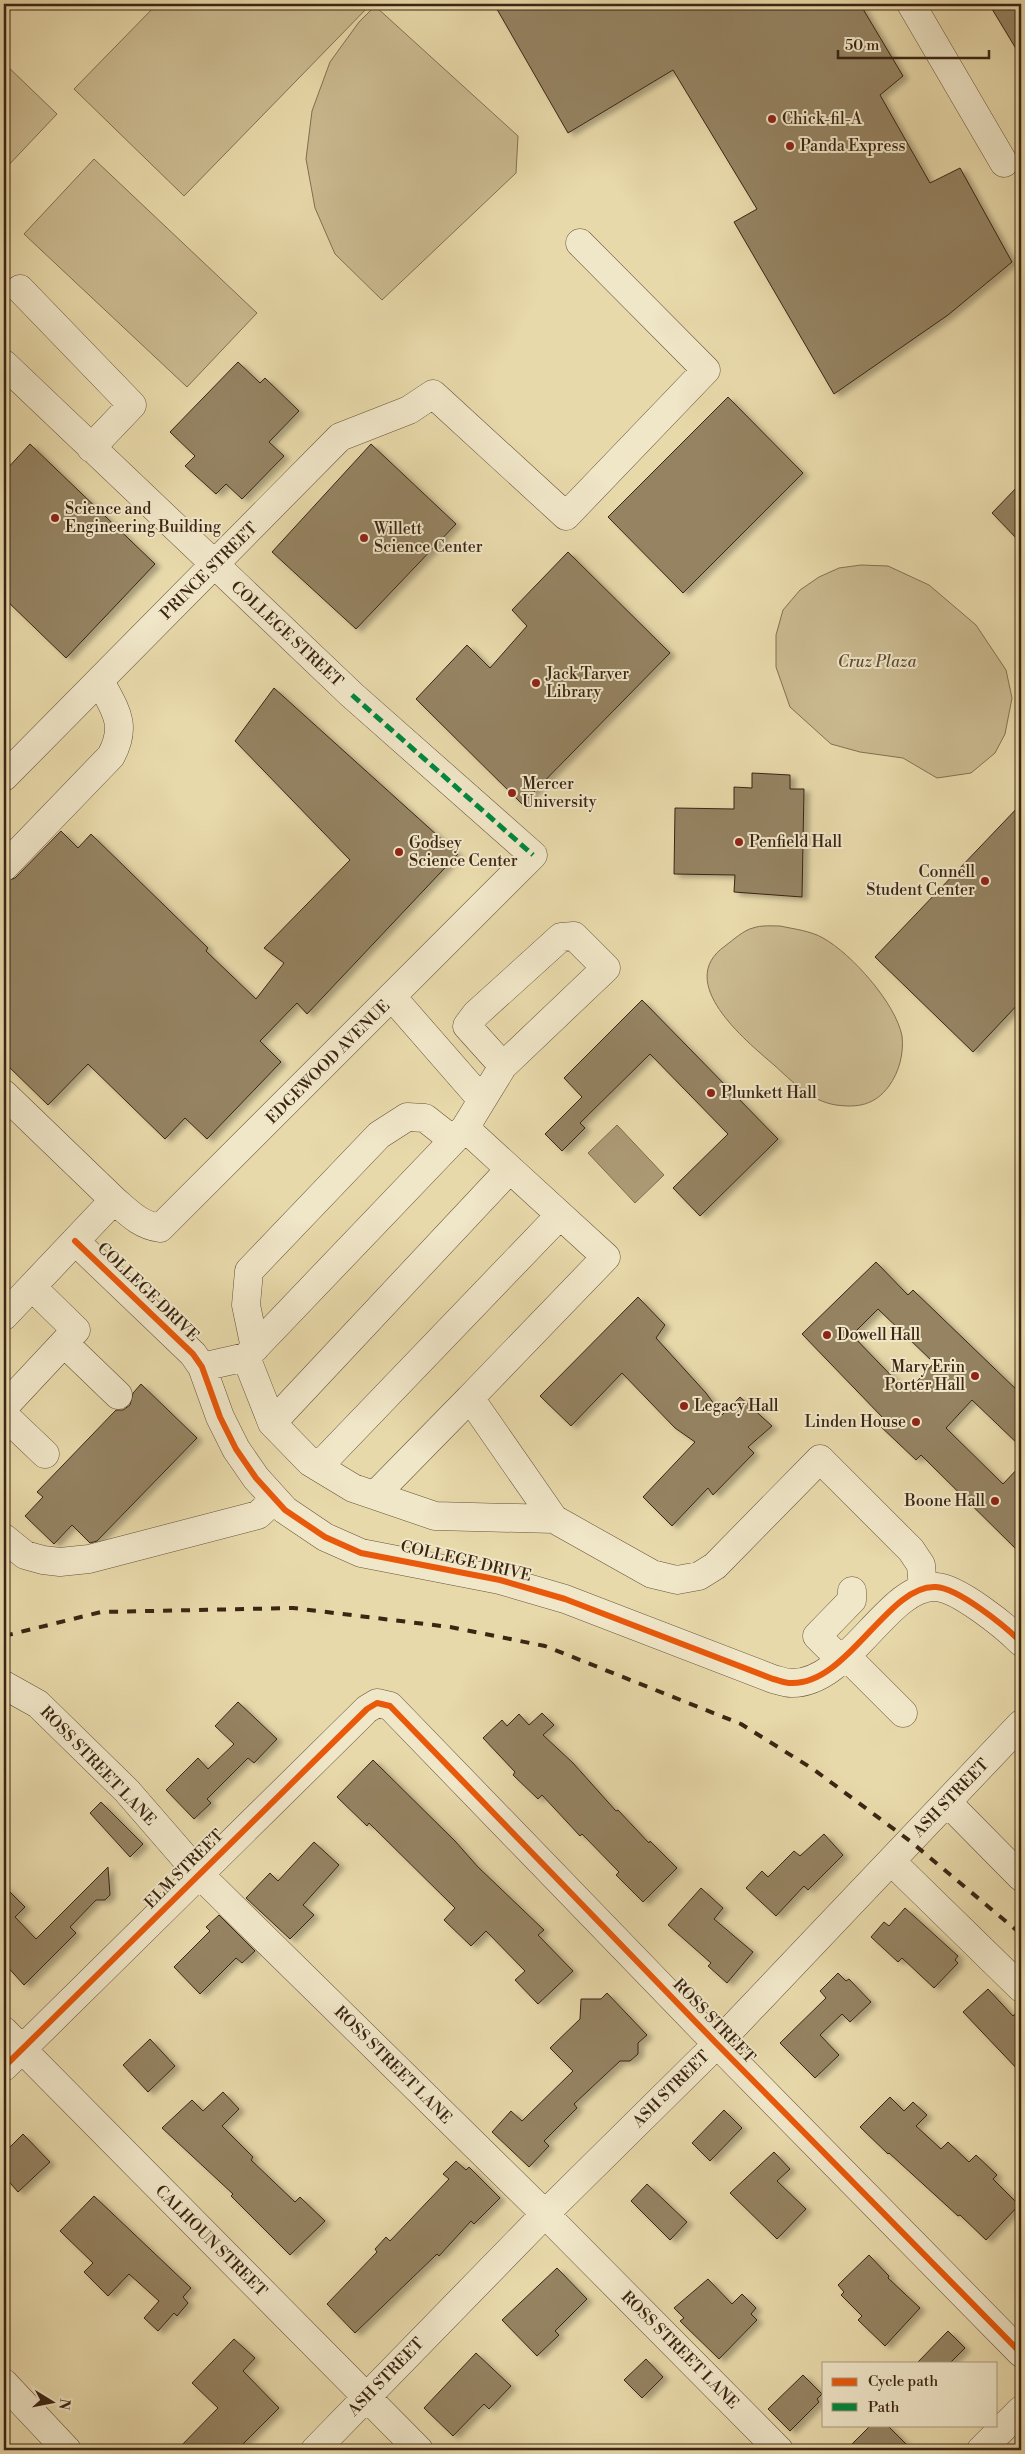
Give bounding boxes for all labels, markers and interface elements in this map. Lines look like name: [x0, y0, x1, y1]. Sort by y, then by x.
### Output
scale bar: [838, 28, 989, 60]
text: 50 m: [845, 36, 879, 55]
place label: Chick-fil-A: [782, 109, 863, 129]
marker: Chick-fil-A: [766, 113, 778, 125]
place label: Panda Express: [800, 136, 906, 156]
marker: Panda Express: [784, 140, 796, 152]
place label: Science and Engineering Building: [65, 499, 222, 537]
marker: Science and Engineering Building: [49, 512, 61, 524]
street label: PRINCE STREET: [156, 518, 262, 624]
place label: Willett Science Center: [373, 519, 483, 557]
marker: Willett Science Center: [358, 532, 370, 544]
street label: COLLEGE STREET: [227, 577, 347, 691]
park label: Cruz Plaza: [838, 652, 916, 672]
place label: Jack Tarver Library: [545, 664, 629, 702]
marker: Jack Tarver Library: [530, 677, 542, 689]
place label: Mercer University: [522, 774, 597, 812]
marker: Mercer University: [506, 787, 518, 799]
place label: Penfield Hall: [749, 832, 842, 852]
place label: Godsey Science Center: [409, 833, 518, 871]
marker: Penfield Hall: [733, 836, 745, 848]
marker: Godsey Science Center: [393, 846, 405, 858]
place label: Connell Student Center: [866, 862, 975, 900]
marker: Connell Student Center: [979, 875, 991, 887]
street label: EDGEWOOD AVENUE: [262, 996, 394, 1128]
place label: Plunkett Hall: [721, 1083, 817, 1103]
marker: Plunkett Hall: [705, 1087, 717, 1099]
street label: COLLEGE DRIVE: [93, 1238, 203, 1346]
place label: Dowell Hall: [837, 1325, 921, 1345]
marker: Dowell Hall: [821, 1329, 833, 1341]
place label: Mary Erin Porter Hall: [885, 1357, 965, 1395]
marker: Mary Erin Porter Hall: [969, 1370, 981, 1382]
place label: Legacy Hall: [694, 1396, 779, 1416]
marker: Legacy Hall: [678, 1400, 690, 1412]
place label: Linden House: [805, 1412, 906, 1432]
marker: Linden House: [910, 1416, 922, 1428]
place label: Boone Hall: [903, 1491, 985, 1511]
marker: Boone Hall: [989, 1495, 1001, 1507]
street label: COLLEGE DRIVE: [399, 1536, 533, 1586]
street label: ROSS STREET LANE: [36, 1702, 160, 1830]
street label: ASH STREET: [908, 1755, 993, 1842]
street label: ELM STREET: [140, 1825, 228, 1913]
street label: ROSS STREET: [669, 1975, 759, 2067]
street label: ROSS STREET LANE: [330, 2002, 456, 2128]
street label: ASH STREET: [628, 2046, 714, 2132]
street label: CALHOUN STREET: [151, 2181, 271, 2301]
street label: ROSS STREET LANE: [617, 2287, 743, 2413]
street label: ASH STREET: [343, 2334, 428, 2421]
legend: [822, 2362, 998, 2426]
text: Cycle path: [868, 2372, 938, 2391]
north arrow: [28, 2376, 78, 2426]
text: N: [54, 2397, 74, 2411]
text: Path: [868, 2398, 900, 2417]

